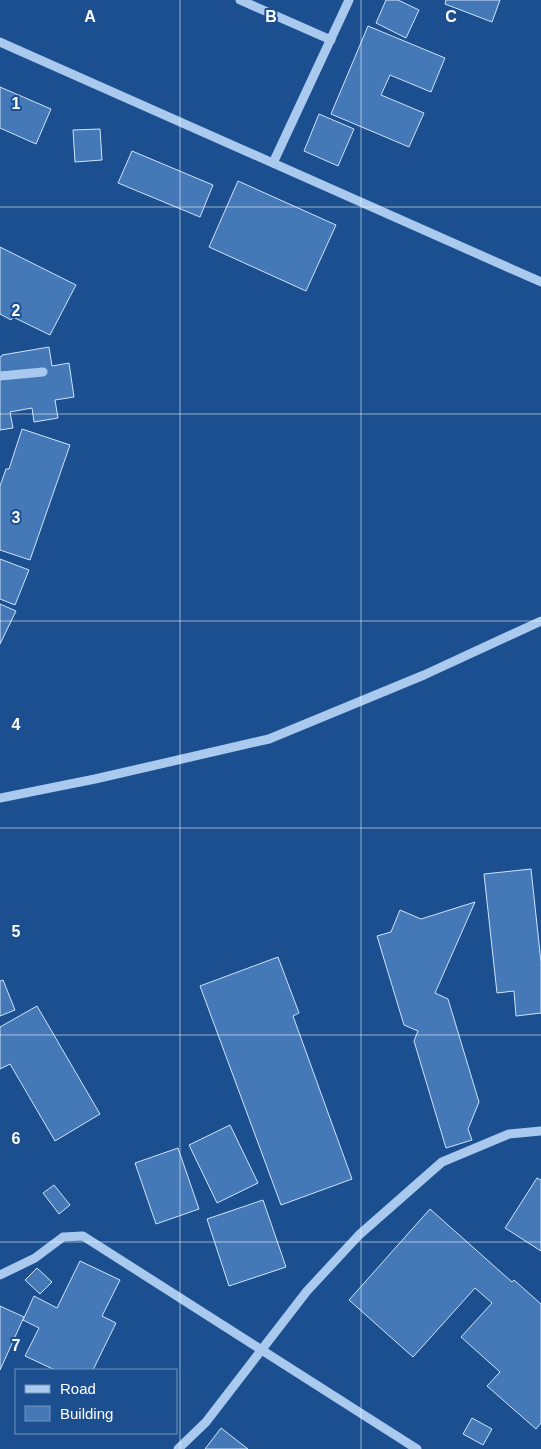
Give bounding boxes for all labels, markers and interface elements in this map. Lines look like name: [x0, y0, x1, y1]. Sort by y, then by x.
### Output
text: A: [84, 8, 96, 25]
text: B: [265, 8, 277, 25]
text: C: [445, 8, 457, 25]
text: 1: [12, 95, 21, 112]
text: 2: [12, 302, 21, 319]
text: 3: [12, 509, 21, 526]
text: 4: [12, 716, 21, 733]
text: 5: [12, 923, 21, 940]
text: 6: [12, 1130, 21, 1147]
text: 7: [12, 1337, 21, 1354]
legend: [15, 1369, 178, 1434]
text: Road: [60, 1380, 96, 1397]
text: Building: [60, 1405, 113, 1422]

